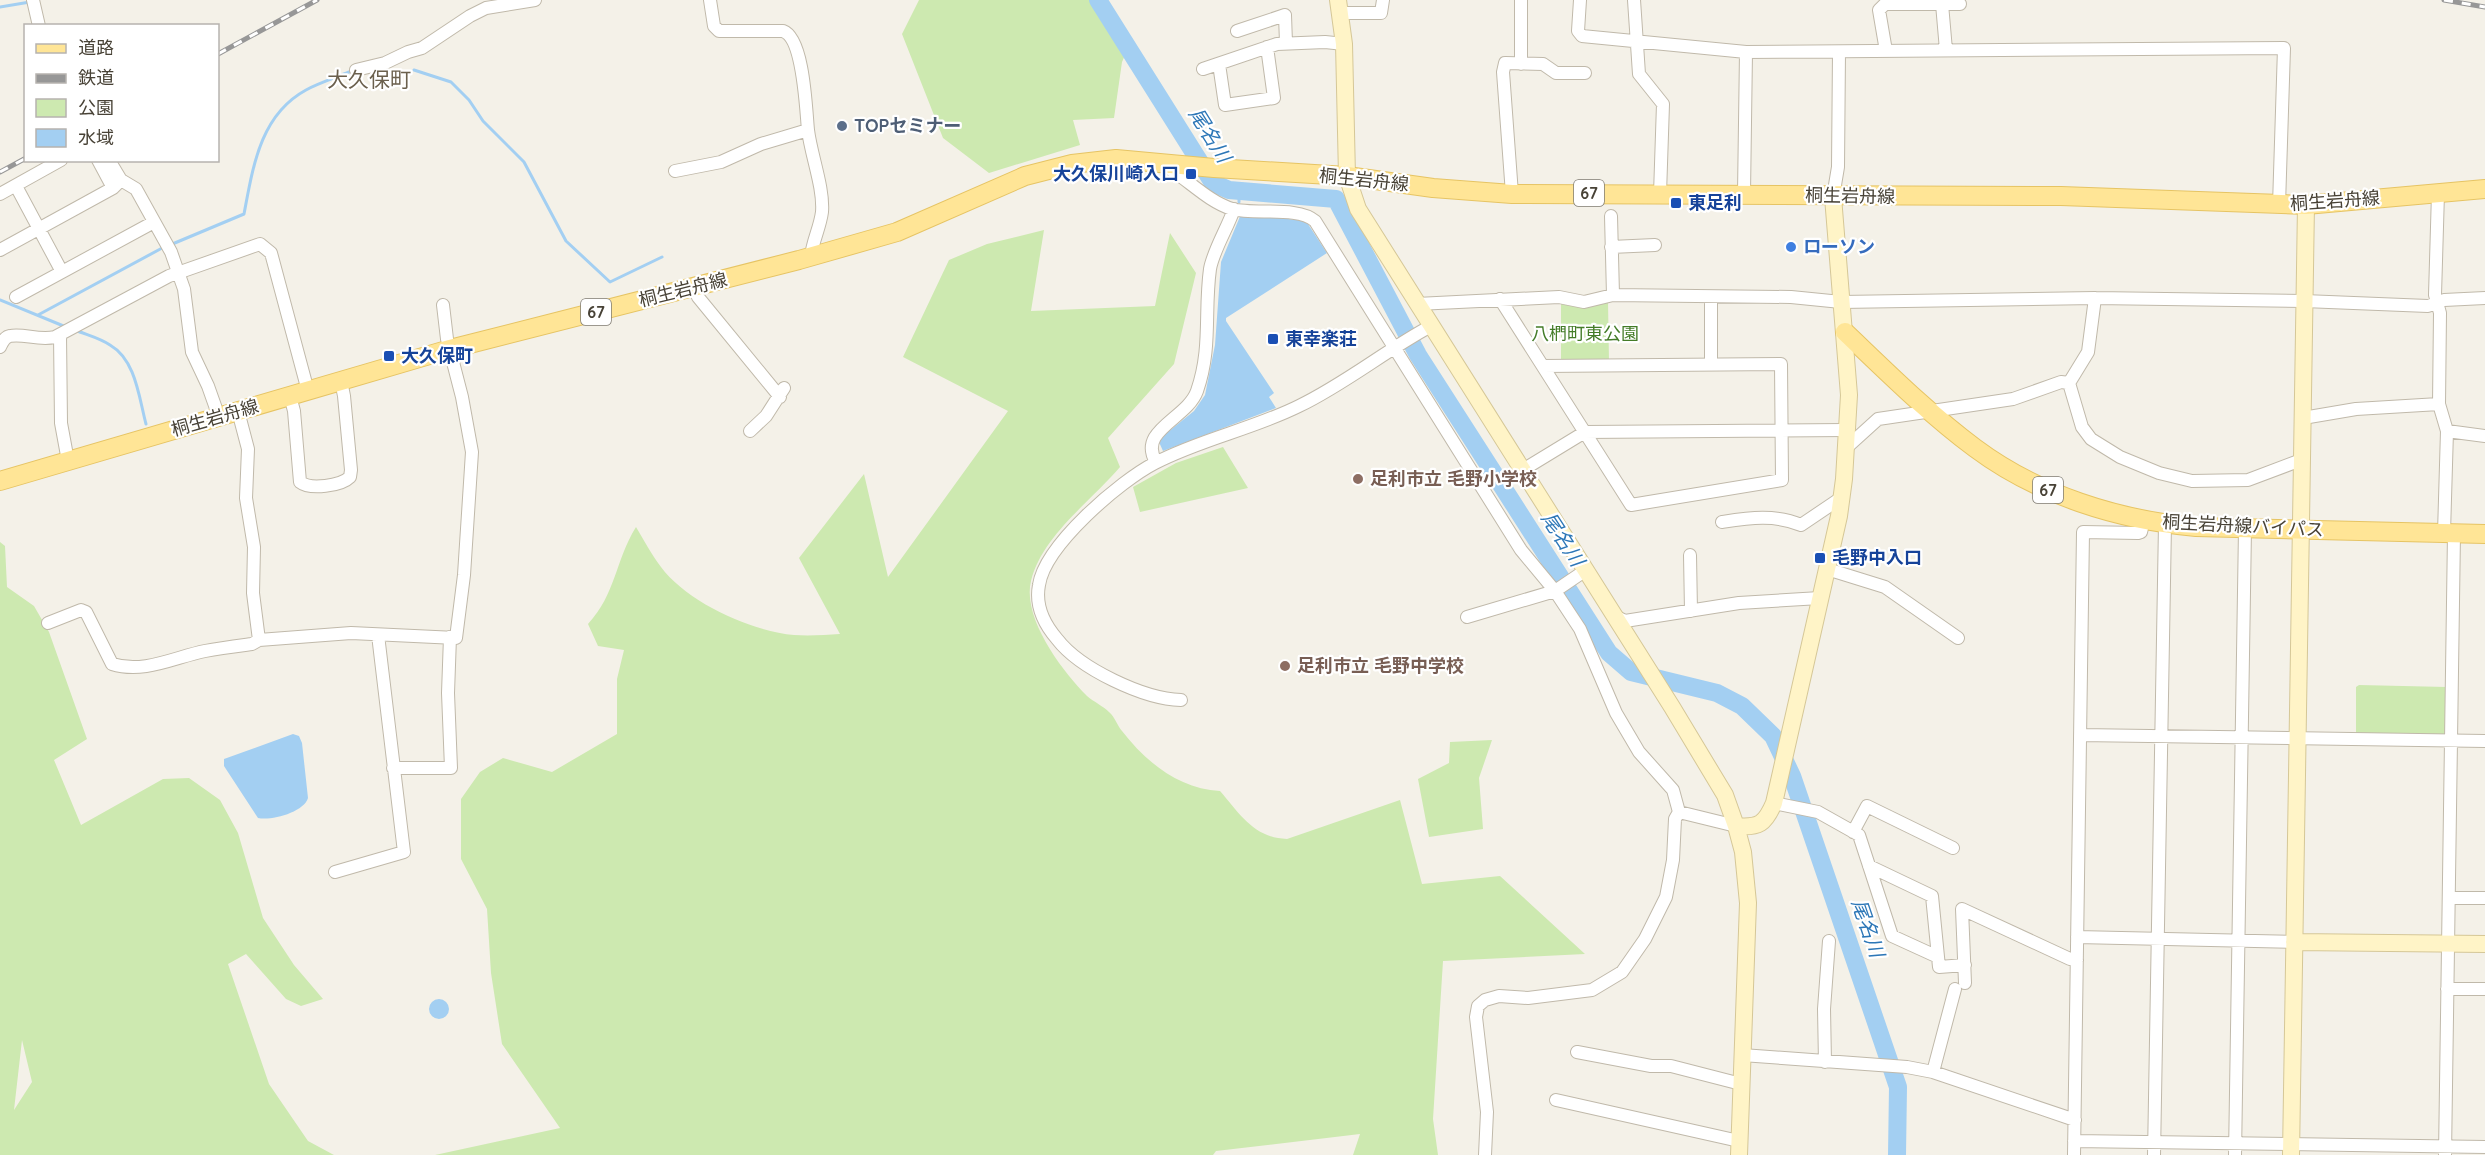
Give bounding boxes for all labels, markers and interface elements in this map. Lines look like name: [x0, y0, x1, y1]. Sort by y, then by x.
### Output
legend: [24, 24, 219, 162]
text: 道路: [78, 36, 114, 59]
text: 鉄道: [78, 66, 114, 89]
district label: 大久保町: [327, 66, 411, 92]
text: 公園: [78, 96, 114, 119]
water label: 尾名川: [1184, 103, 1238, 168]
place label: TOPセミナー: [854, 114, 961, 137]
marker: TOPセミナー: [835, 119, 849, 133]
text: 水域: [78, 126, 114, 149]
place label: 大久保川崎入口: [1053, 162, 1179, 185]
street label: 桐生岩舟線: [1318, 163, 1410, 196]
marker: 大久保川崎入口: [1184, 167, 1198, 181]
road number: 67: [1574, 180, 1604, 206]
street label: 桐生岩舟線: [1805, 183, 1895, 208]
street label: 桐生岩舟線: [2289, 186, 2381, 215]
place label: 東足利: [1688, 191, 1742, 214]
marker: 東足利: [1669, 196, 1683, 210]
place label: ローソン: [1803, 235, 1875, 258]
marker: ローソン: [1784, 240, 1798, 254]
street label: 桐生岩舟線: [636, 267, 729, 312]
road number: 67: [581, 299, 611, 325]
park label: 八椚町東公園: [1531, 322, 1639, 345]
place label: 東幸楽荘: [1285, 327, 1357, 350]
marker: 東幸楽荘: [1266, 332, 1280, 346]
place label: 大久保町: [401, 344, 473, 367]
marker: 大久保町: [382, 349, 396, 363]
street label: 桐生岩舟線: [168, 394, 261, 441]
place label: 足利市立 毛野小学校: [1370, 467, 1537, 490]
marker: 足利市立 毛野小学校: [1351, 472, 1365, 486]
road number: 67: [2033, 477, 2063, 503]
water label: 尾名川: [1537, 507, 1591, 572]
street label: 桐生岩舟線バイパス: [2162, 510, 2324, 541]
place label: 毛野中入口: [1832, 546, 1922, 569]
marker: 毛野中入口: [1813, 551, 1827, 565]
place label: 足利市立 毛野中学校: [1297, 654, 1464, 677]
marker: 足利市立 毛野中学校: [1278, 659, 1292, 673]
water label: 尾名川: [1847, 895, 1891, 962]

